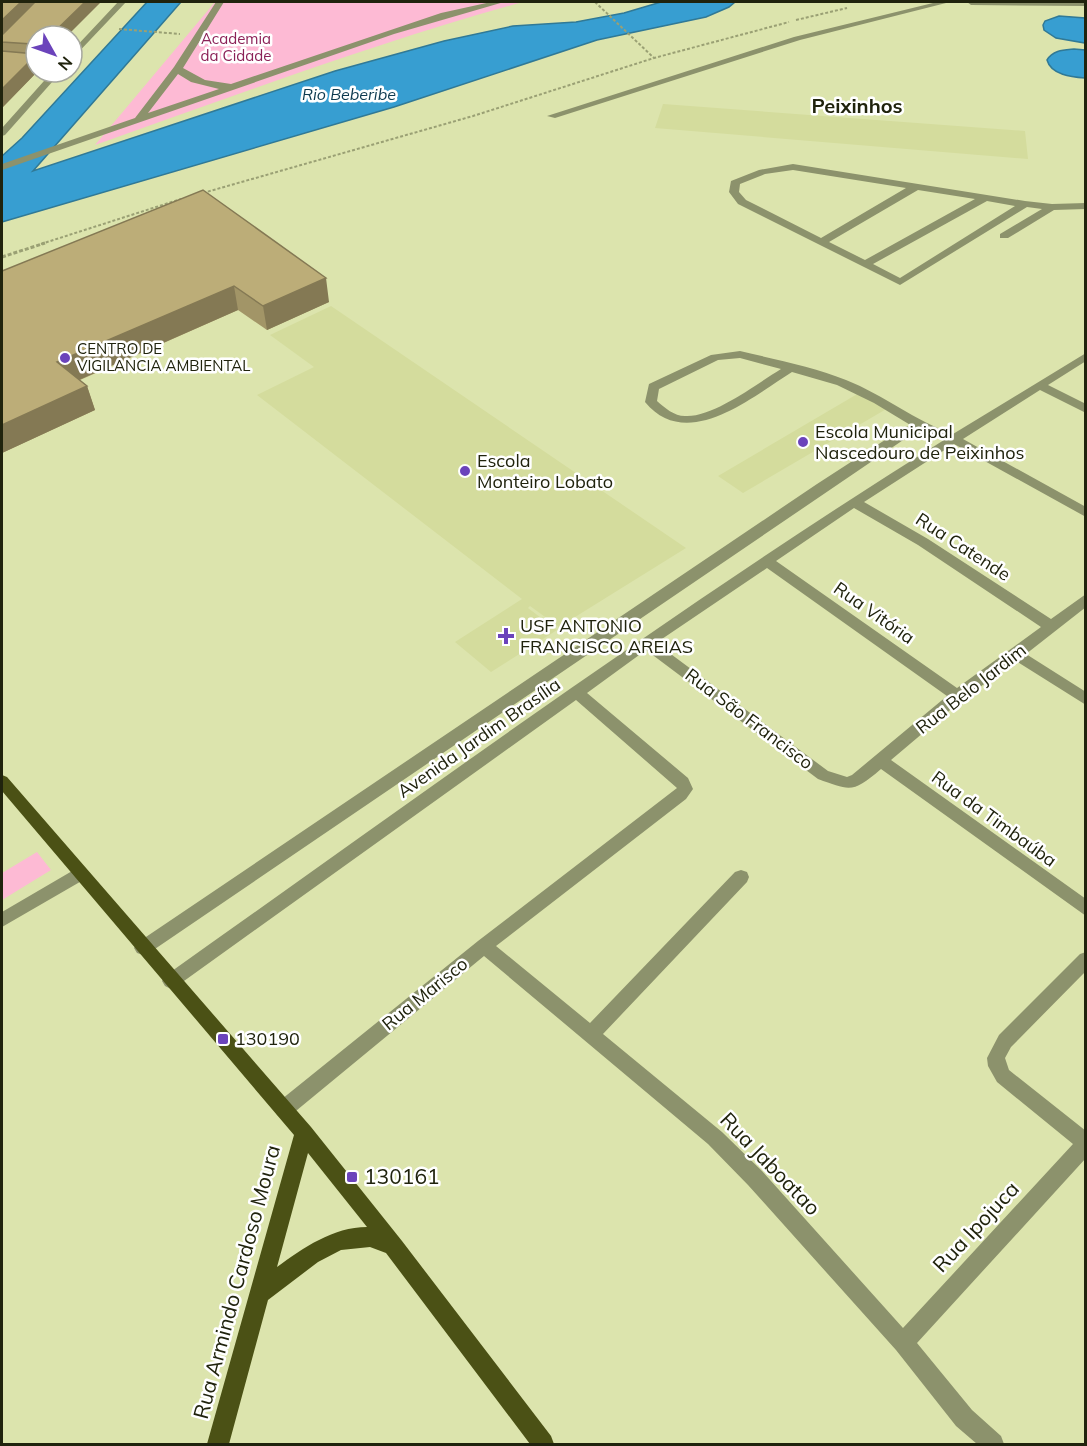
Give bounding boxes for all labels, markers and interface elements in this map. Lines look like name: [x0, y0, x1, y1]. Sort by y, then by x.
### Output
north arrow: [24, 24, 84, 84]
park label: Academia da Cidade: [201, 29, 271, 65]
text: N: [54, 53, 77, 75]
water label: Rio Beberibe: [302, 84, 396, 104]
district label: Peixinhos: [811, 93, 903, 118]
place label: CENTRO DE VIGILANCIA AMBIENTAL: [77, 339, 251, 375]
marker: CENTRO DE VIGILANCIA AMBIENTAL: [58, 351, 72, 365]
place label: Escola Municipal Nascedouro de Peixinhos: [815, 420, 1025, 464]
marker: Escola Municipal Nascedouro de Peixinhos: [796, 435, 810, 449]
place label: Escola Monteiro Lobato: [477, 449, 613, 493]
marker: Escola Monteiro Lobato: [458, 464, 472, 478]
street label: Rua Catende: [912, 507, 1015, 586]
street label: Rua Vitória: [829, 576, 919, 649]
place label: USF ANTONIO FRANCISCO AREIAS: [520, 614, 693, 658]
marker: USF ANTONIO FRANCISCO AREIAS: [497, 627, 515, 645]
street label: Rua Belo Jardim: [911, 638, 1030, 739]
street label: Rua São Francisco: [681, 663, 818, 774]
street label: Avenida Jardim Brasília: [393, 673, 565, 803]
street label: Rua da Timbaúba: [927, 765, 1061, 872]
street label: Rua Marisco: [377, 952, 472, 1035]
place label: 130190: [235, 1027, 300, 1050]
marker: 130190: [216, 1032, 230, 1046]
street label: Rua Jaboatao: [715, 1106, 826, 1220]
street label: Rua Armindo Cardoso Moura: [187, 1142, 285, 1422]
place label: 130161: [364, 1163, 440, 1189]
marker: 130161: [345, 1170, 359, 1184]
street label: Rua Ipojuca: [927, 1175, 1024, 1277]

